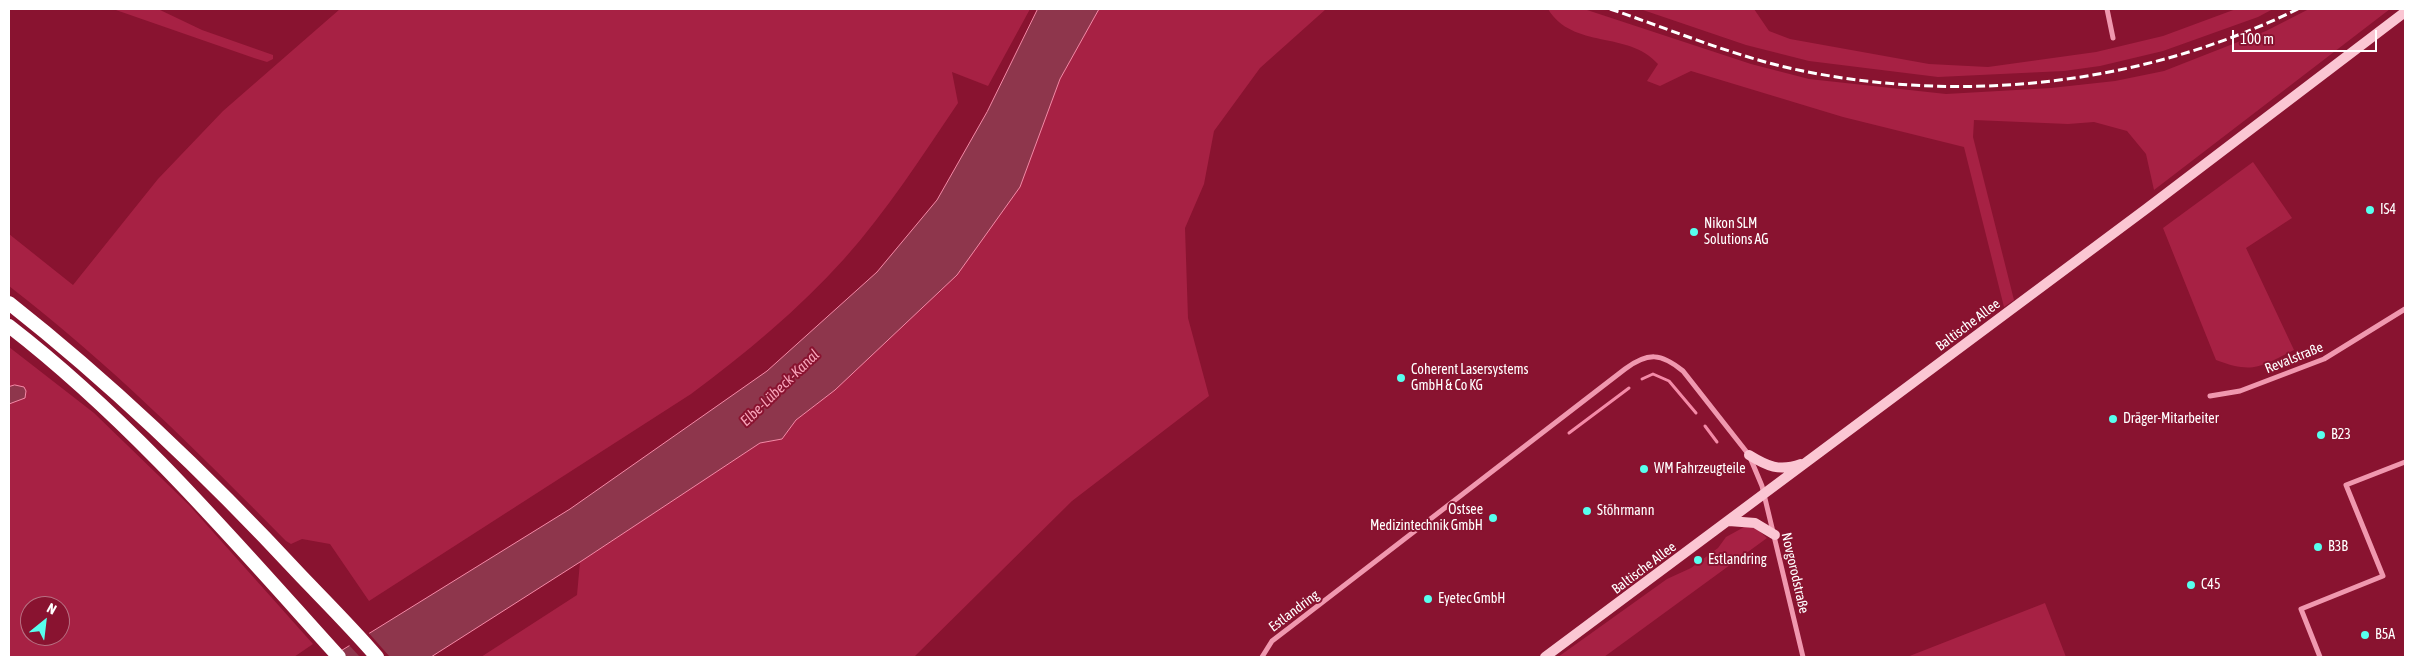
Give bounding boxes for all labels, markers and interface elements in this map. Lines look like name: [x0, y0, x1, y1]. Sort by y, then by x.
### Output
scale bar: [2234, 20, 2379, 52]
text: 100 m: [2240, 30, 2274, 47]
place label: IS4: [2380, 202, 2396, 218]
marker: IS4: [2364, 204, 2376, 216]
place label: Nikon SLM Solutions AG: [1704, 216, 1769, 248]
marker: Nikon SLM Solutions AG: [1688, 226, 1700, 238]
street label: Baltische Allee: [1933, 295, 2003, 355]
street label: Revalstraße: [2262, 339, 2326, 377]
water label: Elbe-Lübeck-Kanal: [737, 346, 823, 430]
place label: Coherent Lasersystems GmbH & Co KG: [1411, 362, 1529, 394]
marker: Coherent Lasersystems GmbH & Co KG: [1395, 372, 1407, 384]
place label: Dräger-Mitarbeiter: [2123, 411, 2219, 427]
marker: Dräger-Mitarbeiter: [2107, 413, 2119, 425]
place label: B23: [2331, 427, 2351, 443]
marker: B23: [2315, 429, 2327, 441]
place label: WM Fahrzeugteile: [1654, 461, 1746, 477]
marker: WM Fahrzeugteile: [1638, 463, 1650, 475]
place label: Ostsee Medizintechnik GmbH: [1370, 502, 1483, 534]
place label: Stöhrmann: [1597, 503, 1654, 519]
marker: Stöhrmann: [1581, 505, 1593, 517]
marker: Ostsee Medizintechnik GmbH: [1487, 512, 1499, 524]
street label: Novgorodstraße: [1778, 531, 1812, 615]
street label: Baltische Allee: [1609, 538, 1679, 598]
place label: B3B: [2328, 539, 2348, 555]
marker: B3B: [2312, 541, 2324, 553]
place label: Estlandring: [1708, 552, 1767, 568]
marker: Estlandring: [1692, 554, 1704, 566]
place label: C45: [2201, 577, 2220, 593]
marker: C45: [2185, 579, 2197, 591]
street label: Estlandring: [1265, 587, 1323, 635]
place label: Eyetec GmbH: [1438, 591, 1505, 607]
marker: Eyetec GmbH: [1422, 593, 1434, 605]
north arrow: [20, 596, 70, 646]
text: N: [44, 600, 59, 618]
place label: B5A: [2375, 627, 2395, 643]
marker: B5A: [2359, 629, 2371, 641]

